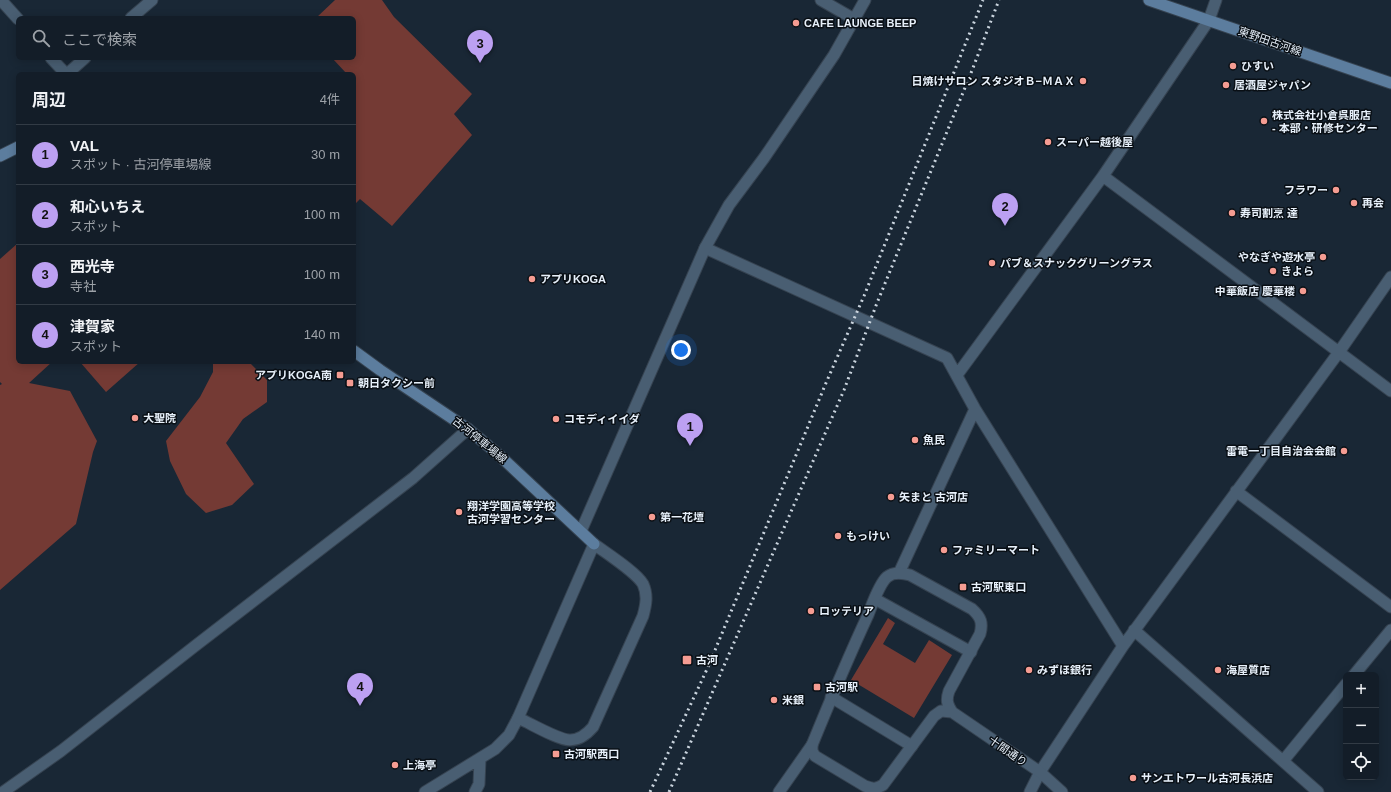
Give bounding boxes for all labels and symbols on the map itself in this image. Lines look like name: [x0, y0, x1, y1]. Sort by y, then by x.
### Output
place label: CAFE LAUNGE BEEP: [804, 17, 916, 29]
marker: CAFE LAUNGE BEEP: [791, 18, 801, 28]
street label: 東野田古河線: [1237, 25, 1303, 57]
pin: 3: [467, 30, 493, 63]
place label: ひすい: [1241, 60, 1274, 72]
marker: ひすい: [1228, 61, 1238, 71]
place label: 日焼けサロン スタジオＢ−ＭＡＸ: [912, 75, 1075, 87]
marker: 日焼けサロン スタジオＢ−ＭＡＸ: [1078, 76, 1088, 86]
place label: 居酒屋ジャパン: [1234, 79, 1311, 91]
marker: 居酒屋ジャパン: [1221, 80, 1231, 90]
place label: 株式会社小倉呉服店 - 本部・研修センター: [1272, 109, 1378, 134]
marker: 株式会社小倉呉服店 - 本部・研修センター: [1259, 116, 1269, 126]
place label: スーパー越後屋: [1056, 136, 1133, 148]
marker: スーパー越後屋: [1043, 137, 1053, 147]
place label: フラワー: [1284, 184, 1328, 196]
marker: フラワー: [1331, 185, 1341, 195]
pin: 2: [992, 193, 1018, 226]
place label: 再会: [1362, 197, 1384, 209]
marker: 再会: [1349, 198, 1359, 208]
place label: 寿司割烹 達: [1240, 207, 1298, 219]
marker: 寿司割烹 達: [1227, 208, 1237, 218]
place label: やなぎや遊水亭: [1238, 251, 1315, 263]
marker: やなぎや遊水亭: [1318, 252, 1328, 262]
place label: パブ＆スナックグリーングラス: [1000, 257, 1153, 269]
marker: パブ＆スナックグリーングラス: [987, 258, 997, 268]
place label: きよら: [1281, 265, 1314, 277]
marker: きよら: [1268, 266, 1278, 276]
place label: アプリKOGA: [540, 273, 606, 285]
marker: アプリKOGA: [527, 274, 537, 284]
place label: 中華飯店 慶華楼: [1215, 285, 1295, 297]
marker: 中華飯店 慶華楼: [1298, 286, 1308, 296]
your location: [671, 340, 691, 360]
place label: アプリKOGA南: [255, 369, 332, 381]
marker: アプリKOGA南: [335, 370, 345, 380]
place label: 朝日タクシー前: [358, 377, 435, 389]
marker: 朝日タクシー前: [345, 378, 355, 388]
place label: 大聖院: [143, 412, 176, 424]
marker: 大聖院: [130, 413, 140, 423]
place label: コモディイイダ: [564, 413, 640, 425]
pin: 1: [677, 413, 703, 446]
marker: コモディイイダ: [551, 414, 561, 424]
street label: 古河停車場線: [451, 415, 509, 465]
place label: 魚民: [923, 434, 945, 446]
marker: 魚民: [910, 435, 920, 445]
place label: 雷電一丁目自治会会館: [1226, 445, 1336, 457]
marker: 雷電一丁目自治会会館: [1339, 446, 1349, 456]
place label: 矢まと 古河店: [899, 491, 968, 503]
marker: 矢まと 古河店: [886, 492, 896, 502]
place label: 翔洋学園高等学校 古河学習センター: [467, 500, 555, 525]
marker: 翔洋学園高等学校 古河学習センター: [454, 507, 464, 517]
place label: 第一花壇: [660, 511, 704, 523]
marker: 第一花壇: [647, 512, 657, 522]
place label: もっけい: [846, 530, 890, 542]
marker: もっけい: [833, 531, 843, 541]
place label: ファミリーマート: [952, 544, 1040, 556]
marker: ファミリーマート: [939, 545, 949, 555]
place label: 古河駅東口: [971, 581, 1026, 593]
marker: 古河駅東口: [958, 582, 968, 592]
place label: ロッテリア: [819, 605, 874, 617]
marker: ロッテリア: [806, 606, 816, 616]
marker: 古河: [681, 654, 693, 666]
place label: 古河: [696, 654, 718, 666]
place label: みずほ銀行: [1037, 664, 1092, 676]
place label: 海屋質店: [1226, 664, 1270, 676]
marker: みずほ銀行: [1024, 665, 1034, 675]
marker: 海屋質店: [1213, 665, 1223, 675]
pin: 4: [347, 673, 373, 706]
place label: 古河駅: [825, 681, 858, 693]
marker: 古河駅: [812, 682, 822, 692]
place label: 米銀: [782, 694, 804, 706]
marker: 米銀: [769, 695, 779, 705]
street label: 十間通り: [987, 733, 1029, 769]
place label: 古河駅西口: [564, 748, 619, 760]
marker: 古河駅西口: [551, 749, 561, 759]
place label: 上海亭: [403, 759, 436, 771]
marker: 上海亭: [390, 760, 400, 770]
place label: サンエトワール古河長浜店: [1141, 772, 1273, 784]
marker: サンエトワール古河長浜店: [1128, 773, 1138, 783]

